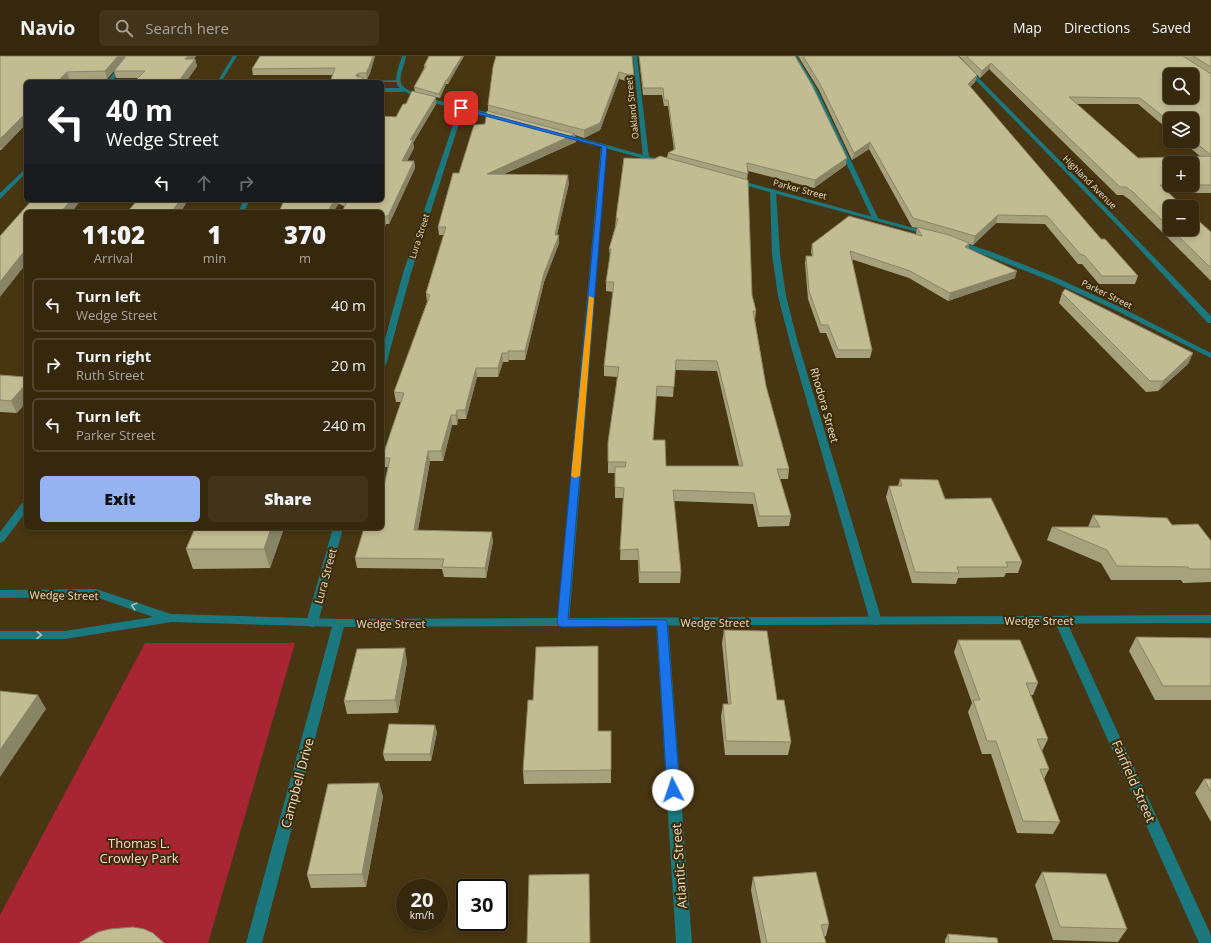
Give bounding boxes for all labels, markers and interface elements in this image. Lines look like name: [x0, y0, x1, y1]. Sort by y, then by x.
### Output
search box: [99, 10, 379, 46]
text: Navio: [20, 15, 75, 41]
icon: search: [113, 17, 135, 39]
text: Search here: [145, 18, 229, 38]
text: Map: [1013, 18, 1042, 37]
text: Directions: [1064, 18, 1130, 37]
text: Saved: [1152, 18, 1191, 37]
map controls: [1163, 68, 1199, 236]
button: search: [1163, 68, 1199, 104]
street label: Oakland Street: [622, 76, 642, 140]
text: 40 m: [106, 91, 173, 129]
pin: [444, 91, 478, 125]
icon: left: [40, 96, 92, 148]
icon: arrive: [450, 97, 472, 119]
button: layers: [1163, 112, 1199, 148]
text: Wedge Street: [106, 127, 219, 151]
street label: Highland Avenue: [1060, 152, 1120, 212]
button: +: [1163, 156, 1199, 192]
icon: left: [151, 172, 173, 194]
icon: ahead: [193, 172, 215, 194]
icon: right: [235, 172, 257, 194]
street label: Parker Street: [772, 176, 828, 202]
button: −: [1163, 200, 1199, 236]
street label: Lura Street: [406, 212, 432, 260]
text: 11:02: [82, 218, 145, 251]
text: 1: [207, 218, 222, 251]
text: 370: [284, 218, 326, 251]
text: Arrival: [94, 249, 133, 267]
text: min: [203, 249, 226, 267]
text: m: [299, 249, 311, 267]
street label: Parker Street: [1079, 276, 1135, 312]
text: Turn left: [76, 286, 141, 306]
icon: left: [42, 294, 64, 316]
text: 40 m: [331, 295, 366, 315]
text: Wedge Street: [76, 306, 157, 324]
text: Turn right: [76, 346, 151, 366]
icon: right: [42, 354, 64, 376]
text: 20 m: [331, 355, 366, 375]
text: Ruth Street: [76, 366, 144, 384]
street label: Rhodora Street: [807, 366, 843, 444]
text: Turn left: [76, 406, 141, 426]
icon: left: [42, 414, 64, 436]
text: 240 m: [322, 415, 366, 435]
text: Parker Street: [76, 426, 156, 444]
button: Exit: [40, 476, 200, 522]
button: Share: [208, 476, 368, 522]
street label: Lura Street: [310, 547, 340, 605]
street label: Wedge Street: [29, 587, 99, 603]
one-way arrow: [131, 602, 138, 611]
street label: Wedge Street: [1005, 613, 1073, 628]
street label: Wedge Street: [681, 615, 749, 630]
street label: Wedge Street: [357, 616, 425, 631]
one-way arrow: [36, 631, 42, 639]
street label: Campbell Drive: [276, 736, 318, 830]
street label: Fairfield Street: [1108, 737, 1160, 825]
position arrow: [652, 769, 694, 811]
street label: Atlantic Street: [667, 823, 691, 909]
park label: Thomas L. Crowley Park: [99, 834, 179, 867]
speed limit sign: 30: [456, 879, 508, 931]
text: 20: [411, 886, 433, 913]
text: km/h: [410, 908, 434, 922]

